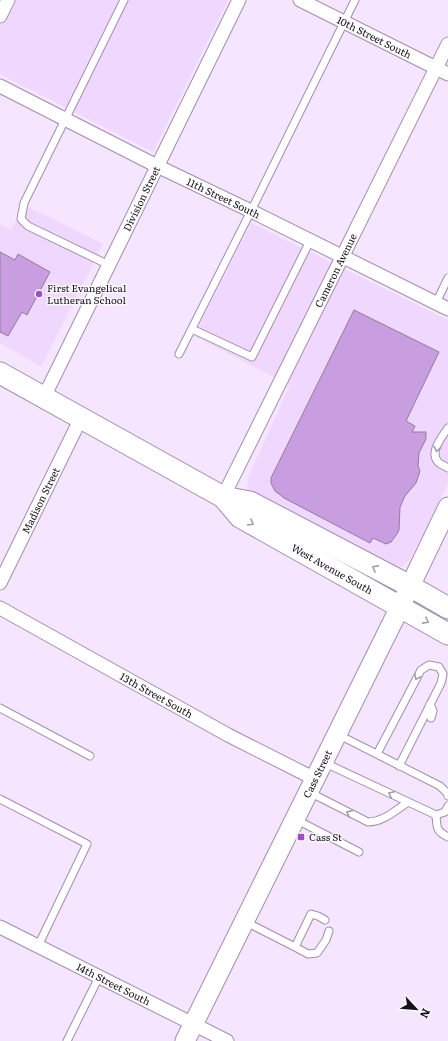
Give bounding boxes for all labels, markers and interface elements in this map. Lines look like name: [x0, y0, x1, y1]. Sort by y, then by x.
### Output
street label: 10th Street South: [335, 12, 415, 62]
street label: Division Street: [119, 163, 163, 234]
street label: 11th Street South: [184, 173, 263, 222]
street label: Cameron Avenue: [310, 231, 360, 310]
place label: First Evangelical Lutheran School: [47, 280, 127, 307]
marker: First Evangelical Lutheran School: [34, 289, 44, 299]
one-way arrow: [433, 446, 442, 453]
street label: Madison Street: [17, 464, 63, 536]
one-way arrow: [247, 519, 254, 526]
street label: West Avenue South: [289, 540, 376, 597]
one-way arrow: [372, 565, 379, 573]
one-way arrow: [421, 617, 429, 624]
street label: 13th Street South: [117, 668, 196, 721]
one-way arrow: [415, 673, 422, 680]
street label: Cass Street: [299, 747, 335, 800]
one-way arrow: [387, 791, 395, 799]
one-way arrow: [346, 810, 353, 818]
place label: Cass St: [309, 829, 342, 844]
marker: Cass St: [296, 832, 306, 842]
street label: 14th Street South: [74, 959, 154, 1009]
north arrow: [396, 989, 436, 1029]
text: N: [417, 1006, 435, 1021]

